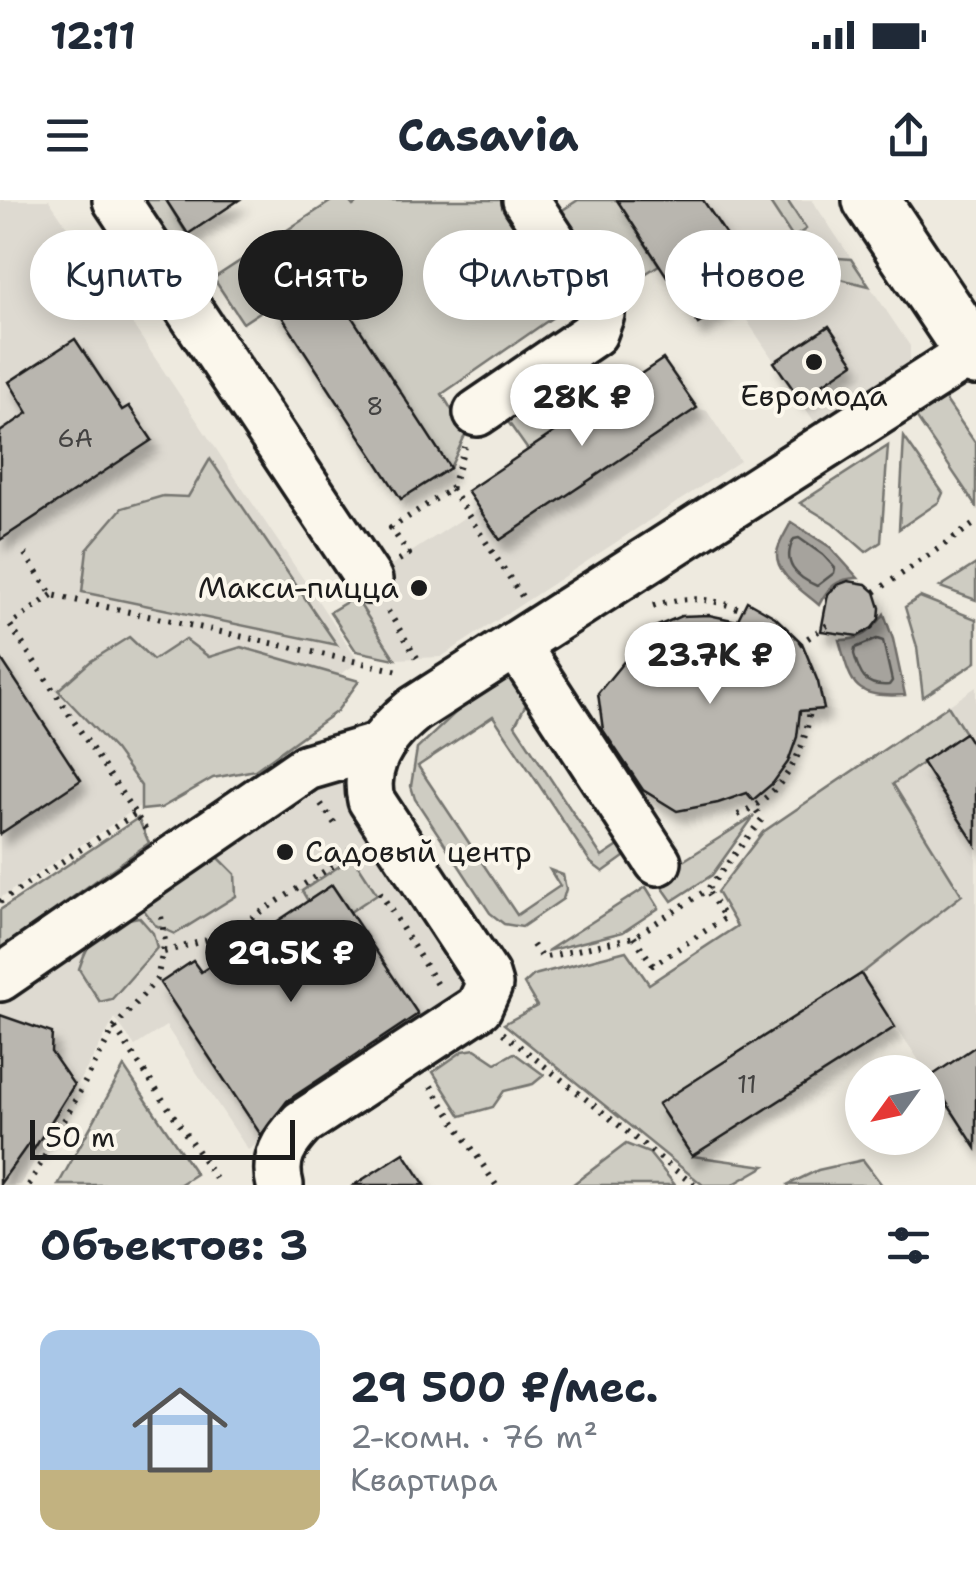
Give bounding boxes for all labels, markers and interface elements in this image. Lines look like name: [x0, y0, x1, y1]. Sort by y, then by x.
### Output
text: 12:11: [50, 10, 136, 61]
text: Casavia: [397, 105, 579, 165]
icon: menu: [40, 108, 95, 163]
icon: share: [881, 108, 936, 163]
chip: Купить: [30, 230, 218, 320]
chip: Снять: [238, 230, 403, 320]
chip: Фильтры: [423, 230, 645, 320]
chip: Новое: [665, 230, 841, 320]
marker: Евромода: [803, 351, 825, 373]
pin: 28K ₽: [512, 364, 652, 449]
text: 28K ₽: [532, 375, 632, 418]
place label: Евромода: [740, 375, 888, 416]
house number: 8: [366, 389, 384, 423]
house number: 6А: [57, 421, 93, 455]
place label: Макси-пицца: [198, 567, 399, 608]
marker: Макси-пицца: [408, 577, 430, 599]
pin: 23.7K ₽: [618, 622, 802, 707]
text: 23.7K ₽: [647, 633, 773, 676]
place label: Садовый центр: [305, 831, 532, 872]
marker: Садовый центр: [274, 841, 296, 863]
pin: 29.5K ₽: [199, 920, 383, 1005]
text: 29.5K ₽: [227, 931, 355, 974]
north arrow: [845, 1055, 945, 1155]
map controls: [845, 1055, 945, 1155]
house number: 11: [737, 1067, 757, 1101]
scale bar: [30, 1115, 295, 1160]
text: 50 m: [45, 1118, 115, 1156]
text: Объектов: 3: [40, 1217, 308, 1273]
icon: filters: [881, 1218, 936, 1273]
text: 29 500 ₽/мес.: [350, 1359, 659, 1415]
icon: home: [120, 1370, 240, 1490]
text: 2-комн. · 76 m²: [350, 1415, 598, 1458]
text: Квартира: [350, 1458, 498, 1501]

